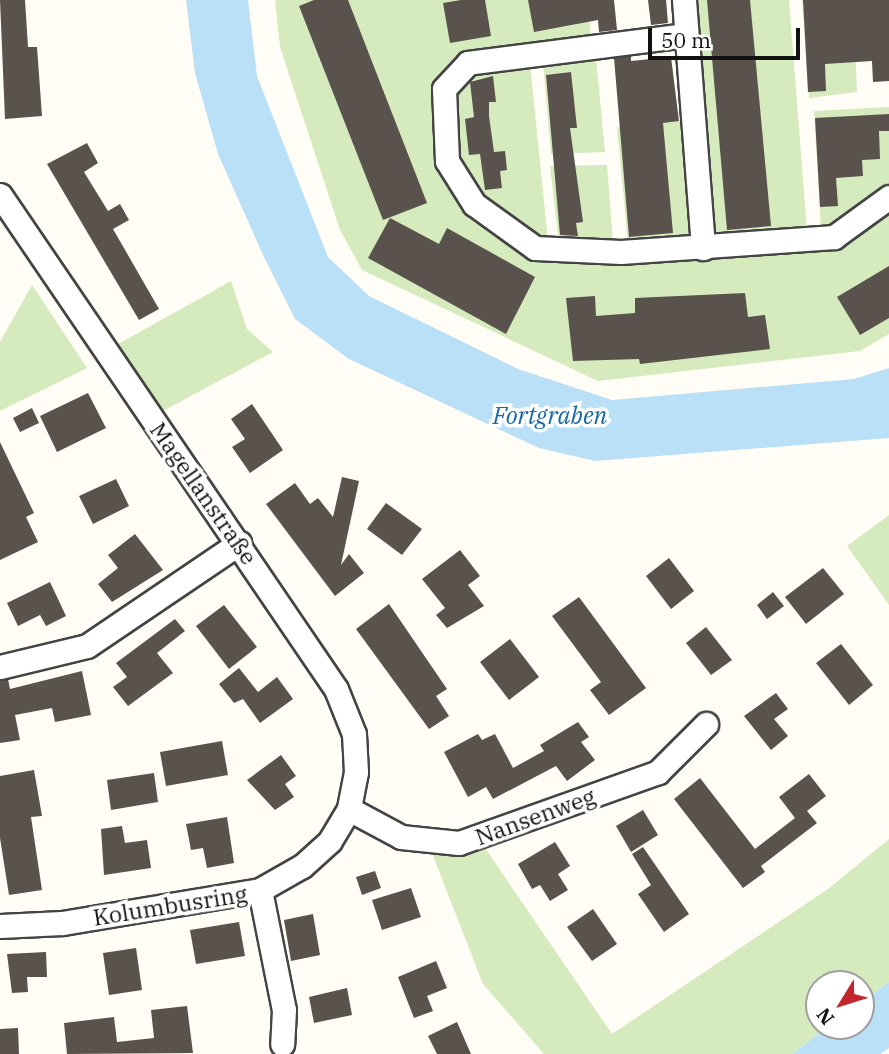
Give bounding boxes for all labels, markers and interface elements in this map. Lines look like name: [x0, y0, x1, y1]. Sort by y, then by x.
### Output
scale bar: [651, 14, 803, 58]
text: 50 m: [661, 26, 711, 54]
water label: Fortgraben: [493, 402, 607, 430]
street label: Magellanstraße: [145, 417, 263, 569]
street label: Nansenweg: [471, 782, 599, 850]
street label: Kolumbusring: [91, 879, 249, 931]
north arrow: [805, 970, 875, 1040]
text: N: [811, 1003, 839, 1030]

